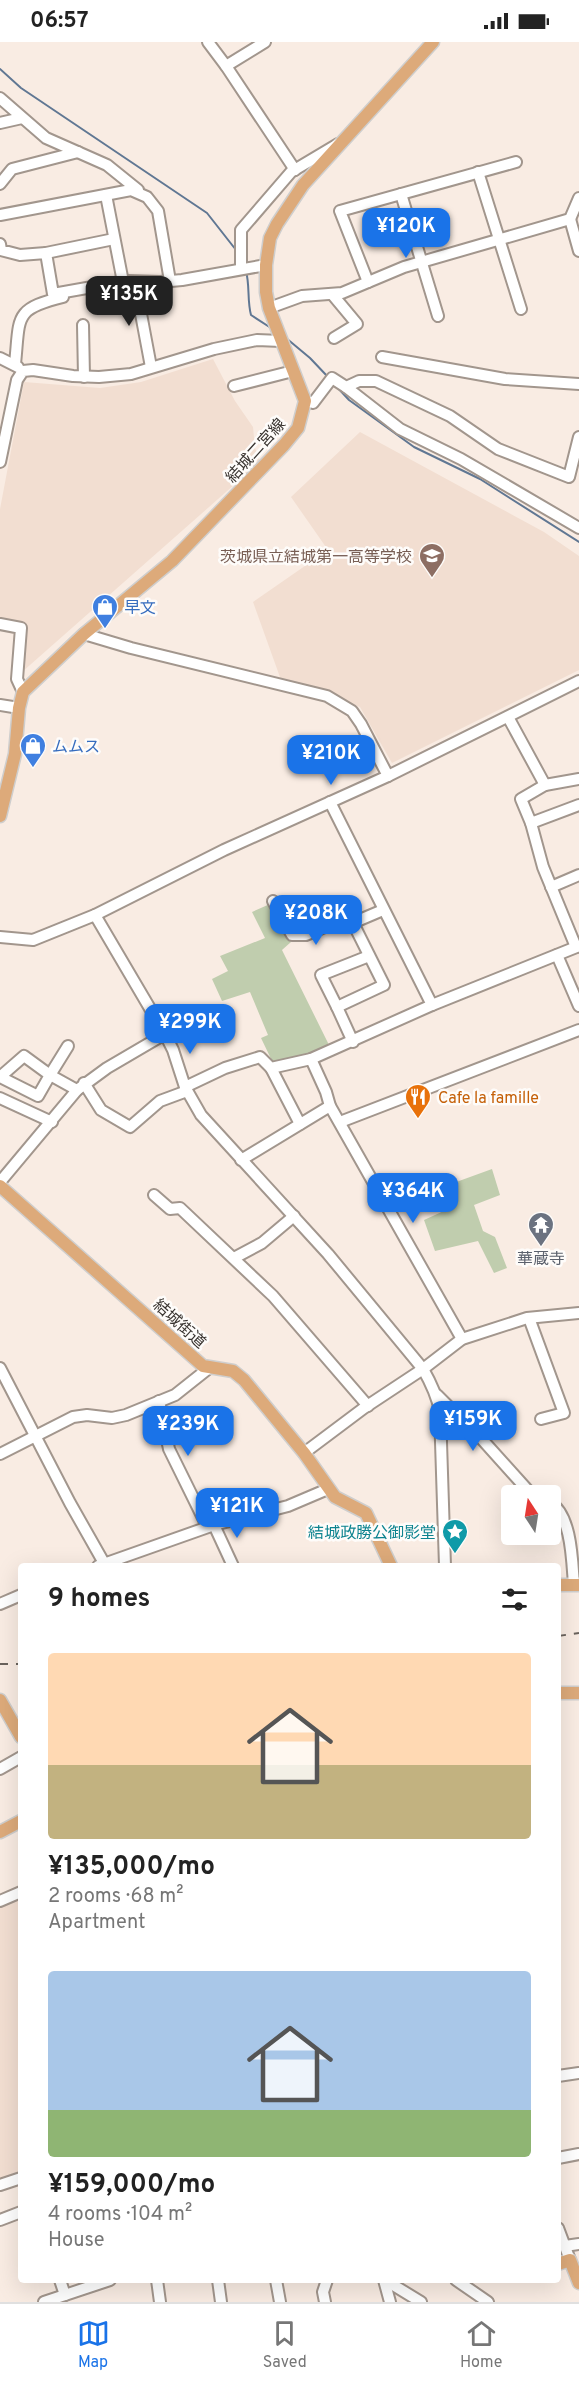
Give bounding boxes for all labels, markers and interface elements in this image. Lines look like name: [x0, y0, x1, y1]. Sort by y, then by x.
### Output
text: 06:57: [30, 8, 89, 35]
pin: ¥120K: [364, 208, 448, 259]
text: ¥120K: [376, 214, 436, 240]
pin: ¥135K: [87, 276, 171, 327]
text: ¥135K: [100, 282, 158, 308]
street label: 結城二宮線: [222, 415, 291, 488]
school or university icon: 茨城県立結城第一高等学校: [417, 541, 447, 579]
place label: 茨城県立結城第一高等学校: [220, 548, 412, 568]
shop icon: 早文: [90, 592, 120, 630]
place label: 早文: [124, 599, 156, 619]
shop icon: ムムス: [18, 731, 48, 769]
pin: ¥210K: [289, 735, 373, 786]
place label: ムムス: [52, 738, 100, 758]
text: ¥210K: [301, 741, 361, 767]
pin: ¥208K: [274, 895, 358, 946]
text: ¥208K: [284, 901, 348, 927]
pin: ¥299K: [148, 1004, 232, 1055]
text: ¥299K: [158, 1010, 222, 1036]
restaurant icon: Cafe la famille: [403, 1082, 433, 1120]
place label: Cafe la famille: [438, 1089, 539, 1109]
pin: ¥364K: [371, 1173, 455, 1224]
text: ¥364K: [381, 1179, 445, 1205]
temple icon: 華蔵寺: [526, 1210, 556, 1248]
place label: 華蔵寺: [517, 1250, 565, 1270]
street label: 結城街道: [148, 1296, 209, 1353]
pin: ¥159K: [431, 1401, 515, 1452]
pin: ¥239K: [146, 1406, 230, 1457]
text: ¥159K: [444, 1407, 502, 1433]
text: ¥239K: [157, 1412, 219, 1438]
north arrow: [501, 1485, 561, 1545]
map controls: [501, 1485, 561, 1545]
pin: ¥121K: [195, 1488, 279, 1539]
text: ¥121K: [210, 1494, 264, 1520]
place icon: 結城政勝公御影堂: [440, 1517, 470, 1555]
place label: 結城政勝公御影堂: [308, 1524, 436, 1544]
text: 9 homes: [48, 1583, 150, 1616]
icon: filters: [498, 1583, 531, 1616]
icon: home: [236, 1692, 344, 1800]
text: ¥135,000/mo: [48, 1851, 215, 1884]
text: 2 rooms · 68 m²: [48, 1884, 184, 1910]
text: Apartment: [48, 1910, 146, 1936]
icon: home: [236, 2010, 344, 2118]
text: ¥159,000/mo: [48, 2169, 215, 2202]
text: 4 rooms · 104 m²: [48, 2202, 192, 2228]
text: House: [48, 2228, 104, 2254]
tab: Map: [77, 2317, 110, 2373]
tab: Saved: [263, 2317, 307, 2373]
tab: Home: [460, 2317, 502, 2373]

